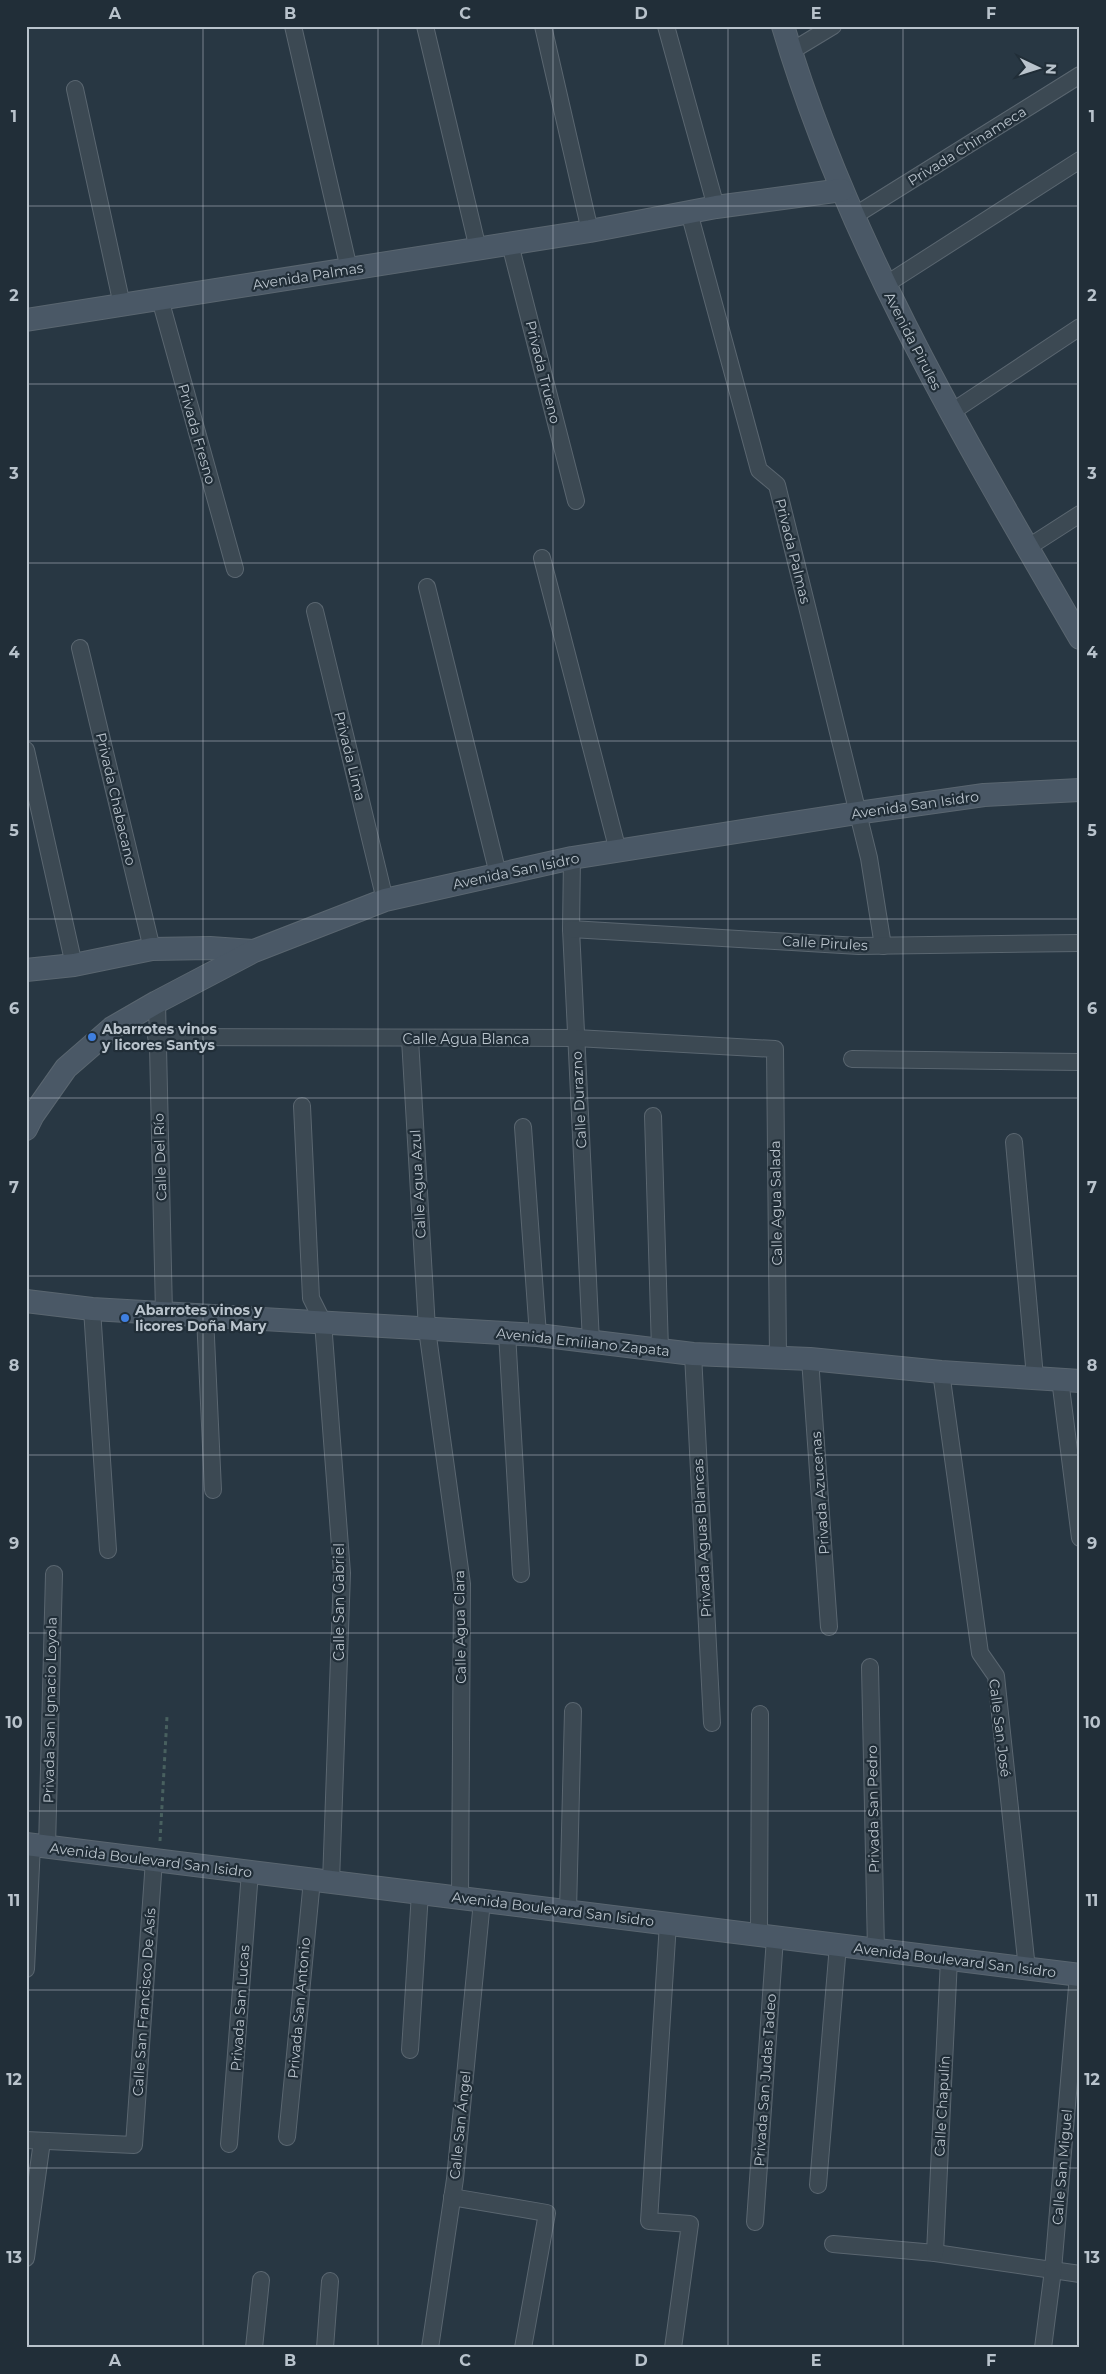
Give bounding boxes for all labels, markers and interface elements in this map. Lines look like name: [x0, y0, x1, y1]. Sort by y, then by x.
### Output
text: A: [108, 4, 122, 23]
text: B: [284, 4, 296, 23]
text: C: [459, 4, 471, 23]
text: D: [634, 4, 648, 23]
text: E: [811, 4, 821, 23]
text: F: [986, 4, 996, 23]
north arrow: [1014, 42, 1064, 92]
text: N: [1042, 63, 1060, 75]
street label: Privada Chinameca: [904, 102, 1030, 190]
text: 1: [11, 107, 17, 126]
text: 1: [1089, 107, 1095, 126]
street label: Avenida Palmas: [251, 258, 365, 294]
text: 2: [9, 286, 19, 305]
text: 2: [1087, 286, 1097, 305]
street label: Avenida Pirules: [880, 289, 946, 393]
street label: Privada Trueno: [521, 319, 565, 426]
street label: Privada Fresno: [174, 382, 220, 487]
text: 3: [8, 464, 19, 483]
text: 3: [1086, 464, 1097, 483]
street label: Privada Palmas: [771, 497, 815, 606]
text: 4: [8, 643, 20, 662]
text: 4: [1086, 643, 1098, 662]
street label: Privada Lima: [330, 710, 370, 802]
street label: Privada Chabacano: [92, 731, 140, 867]
street label: Avenida San Isidro: [850, 787, 980, 823]
text: 5: [9, 821, 19, 840]
text: 5: [1087, 821, 1097, 840]
street label: Avenida San Isidro: [451, 849, 581, 893]
street label: Calle Pirules: [782, 932, 868, 954]
text: 6: [9, 999, 19, 1018]
text: 6: [1087, 999, 1097, 1018]
place label: Abarrotes vinos y licores Santys: [101, 1020, 218, 1054]
street label: Calle Agua Blanca: [403, 1030, 529, 1048]
marker: Abarrotes vinos y licores Santys: [86, 1031, 98, 1043]
street label: Calle Durazno: [567, 1051, 591, 1149]
street label: Calle Del Río: [149, 1113, 171, 1201]
street label: Calle Agua Azul: [406, 1129, 430, 1239]
street label: Calle Agua Salada: [766, 1140, 786, 1266]
text: 7: [9, 1178, 19, 1197]
text: 7: [1087, 1178, 1097, 1197]
place label: Abarrotes vinos y licores Doña Mary: [134, 1301, 267, 1335]
marker: Abarrotes vinos y licores Doña Mary: [119, 1312, 131, 1324]
street label: Avenida Emiliano Zapata: [495, 1324, 671, 1360]
text: 8: [9, 1356, 19, 1375]
text: 8: [1087, 1356, 1097, 1375]
street label: Privada Azucenas: [807, 1431, 833, 1555]
street label: Privada Aguas Blancas: [689, 1458, 715, 1618]
text: 9: [9, 1534, 19, 1553]
text: 9: [1087, 1534, 1097, 1553]
street label: Calle San Gabriel: [330, 1543, 348, 1661]
street label: Calle Agua Clara: [450, 1570, 470, 1684]
street label: Privada San Ignacio Loyola: [39, 1617, 61, 1803]
street label: Calle San José: [985, 1678, 1015, 1778]
text: 10: [5, 1713, 23, 1732]
text: 10: [1083, 1713, 1101, 1732]
street label: Privada San Pedro: [863, 1745, 883, 1873]
street label: Avenida Boulevard San Isidro: [49, 1839, 253, 1881]
street label: Avenida Boulevard San Isidro: [451, 1888, 655, 1930]
text: 11: [8, 1891, 20, 1910]
text: 11: [1086, 1891, 1098, 1910]
street label: Calle San Francisco De Asís: [128, 1907, 160, 2097]
street label: Privada San Antonio: [284, 1936, 314, 2079]
street label: Avenida Boulevard San Isidro: [853, 1939, 1057, 1981]
street label: Privada San Lucas: [227, 1944, 253, 2072]
street label: Privada San Judas Tadeo: [750, 1993, 780, 2167]
street label: Calle Chapulín: [930, 2055, 954, 2157]
text: 12: [6, 2070, 22, 2089]
street label: Calle San Ángel: [445, 2070, 475, 2180]
text: 12: [1084, 2070, 1100, 2089]
street label: Calle San Miguel: [1048, 2108, 1076, 2226]
text: 13: [6, 2248, 22, 2267]
text: 13: [1084, 2248, 1100, 2267]
text: A: [108, 2351, 122, 2370]
text: B: [284, 2351, 296, 2370]
text: C: [459, 2351, 471, 2370]
text: D: [634, 2351, 648, 2370]
text: E: [811, 2351, 821, 2370]
text: F: [986, 2351, 996, 2370]

